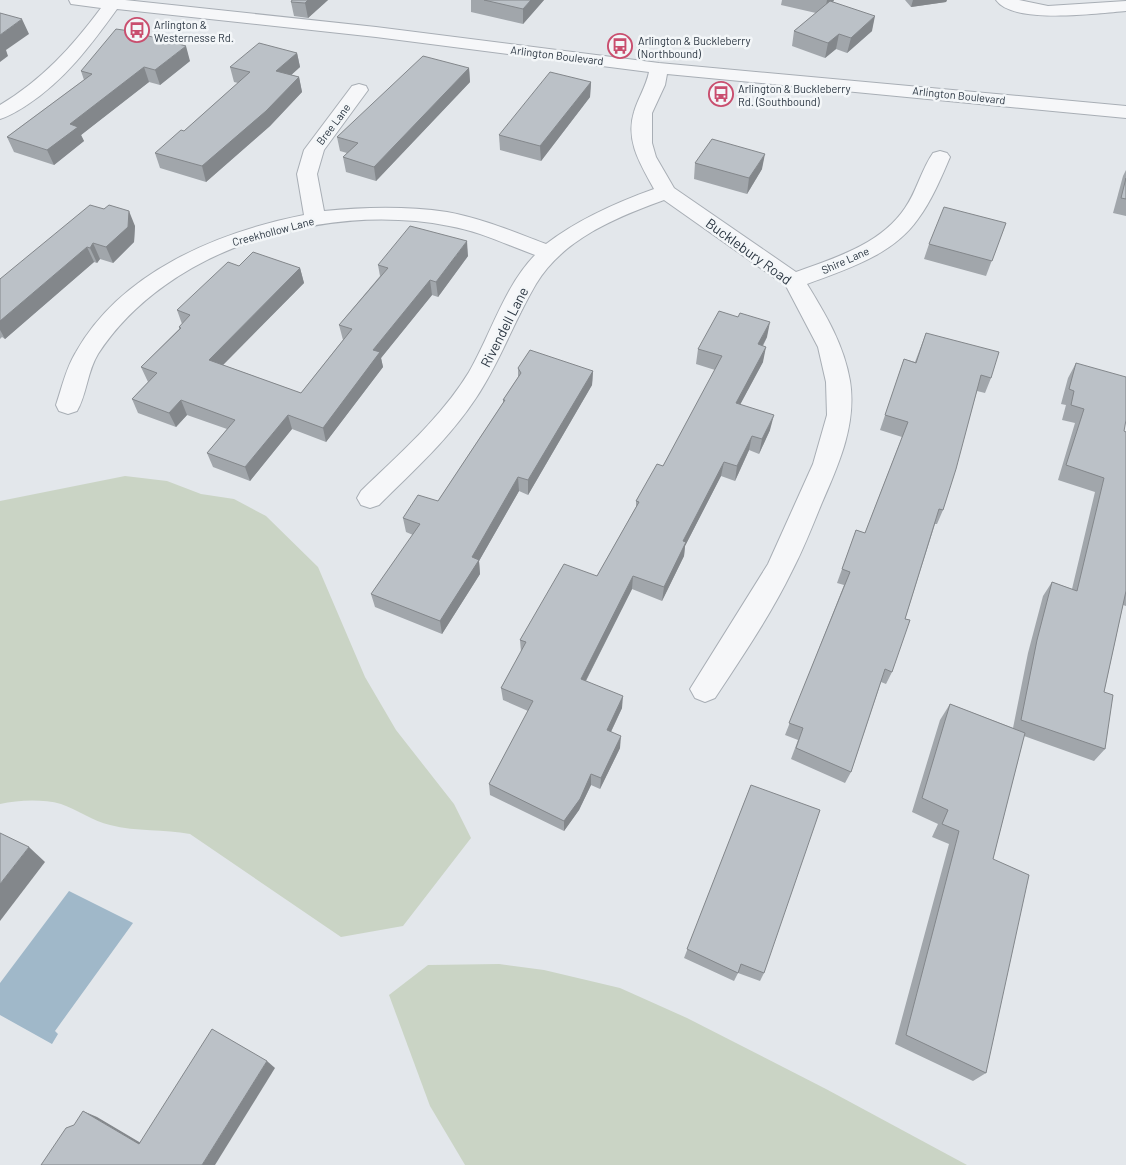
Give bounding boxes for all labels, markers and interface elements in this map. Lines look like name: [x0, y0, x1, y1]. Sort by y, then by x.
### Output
bus stop icon: Arlington & Westernesse Rd.: [124, 17, 150, 43]
place label: Arlington & Westernesse Rd.: [154, 18, 234, 44]
bus stop icon: Arlington & Buckleberry (Northbound): [607, 33, 633, 59]
place label: Arlington & Buckleberry (Northbound): [637, 34, 751, 60]
street label: Arlington Boulevard: [510, 43, 604, 67]
bus stop icon: Arlington & Buckleberry Rd. (Southbound): [708, 81, 734, 107]
place label: Arlington & Buckleberry Rd. (Southbound): [738, 82, 851, 108]
street label: Arlington Boulevard: [912, 84, 1006, 106]
street label: Bree Lane: [313, 101, 353, 147]
street label: Creekhollow Lane: [231, 214, 316, 248]
street label: Bucklebury Road: [703, 214, 795, 288]
street label: Shire Lane: [819, 244, 871, 276]
street label: Rivendell Lane: [476, 284, 532, 370]

